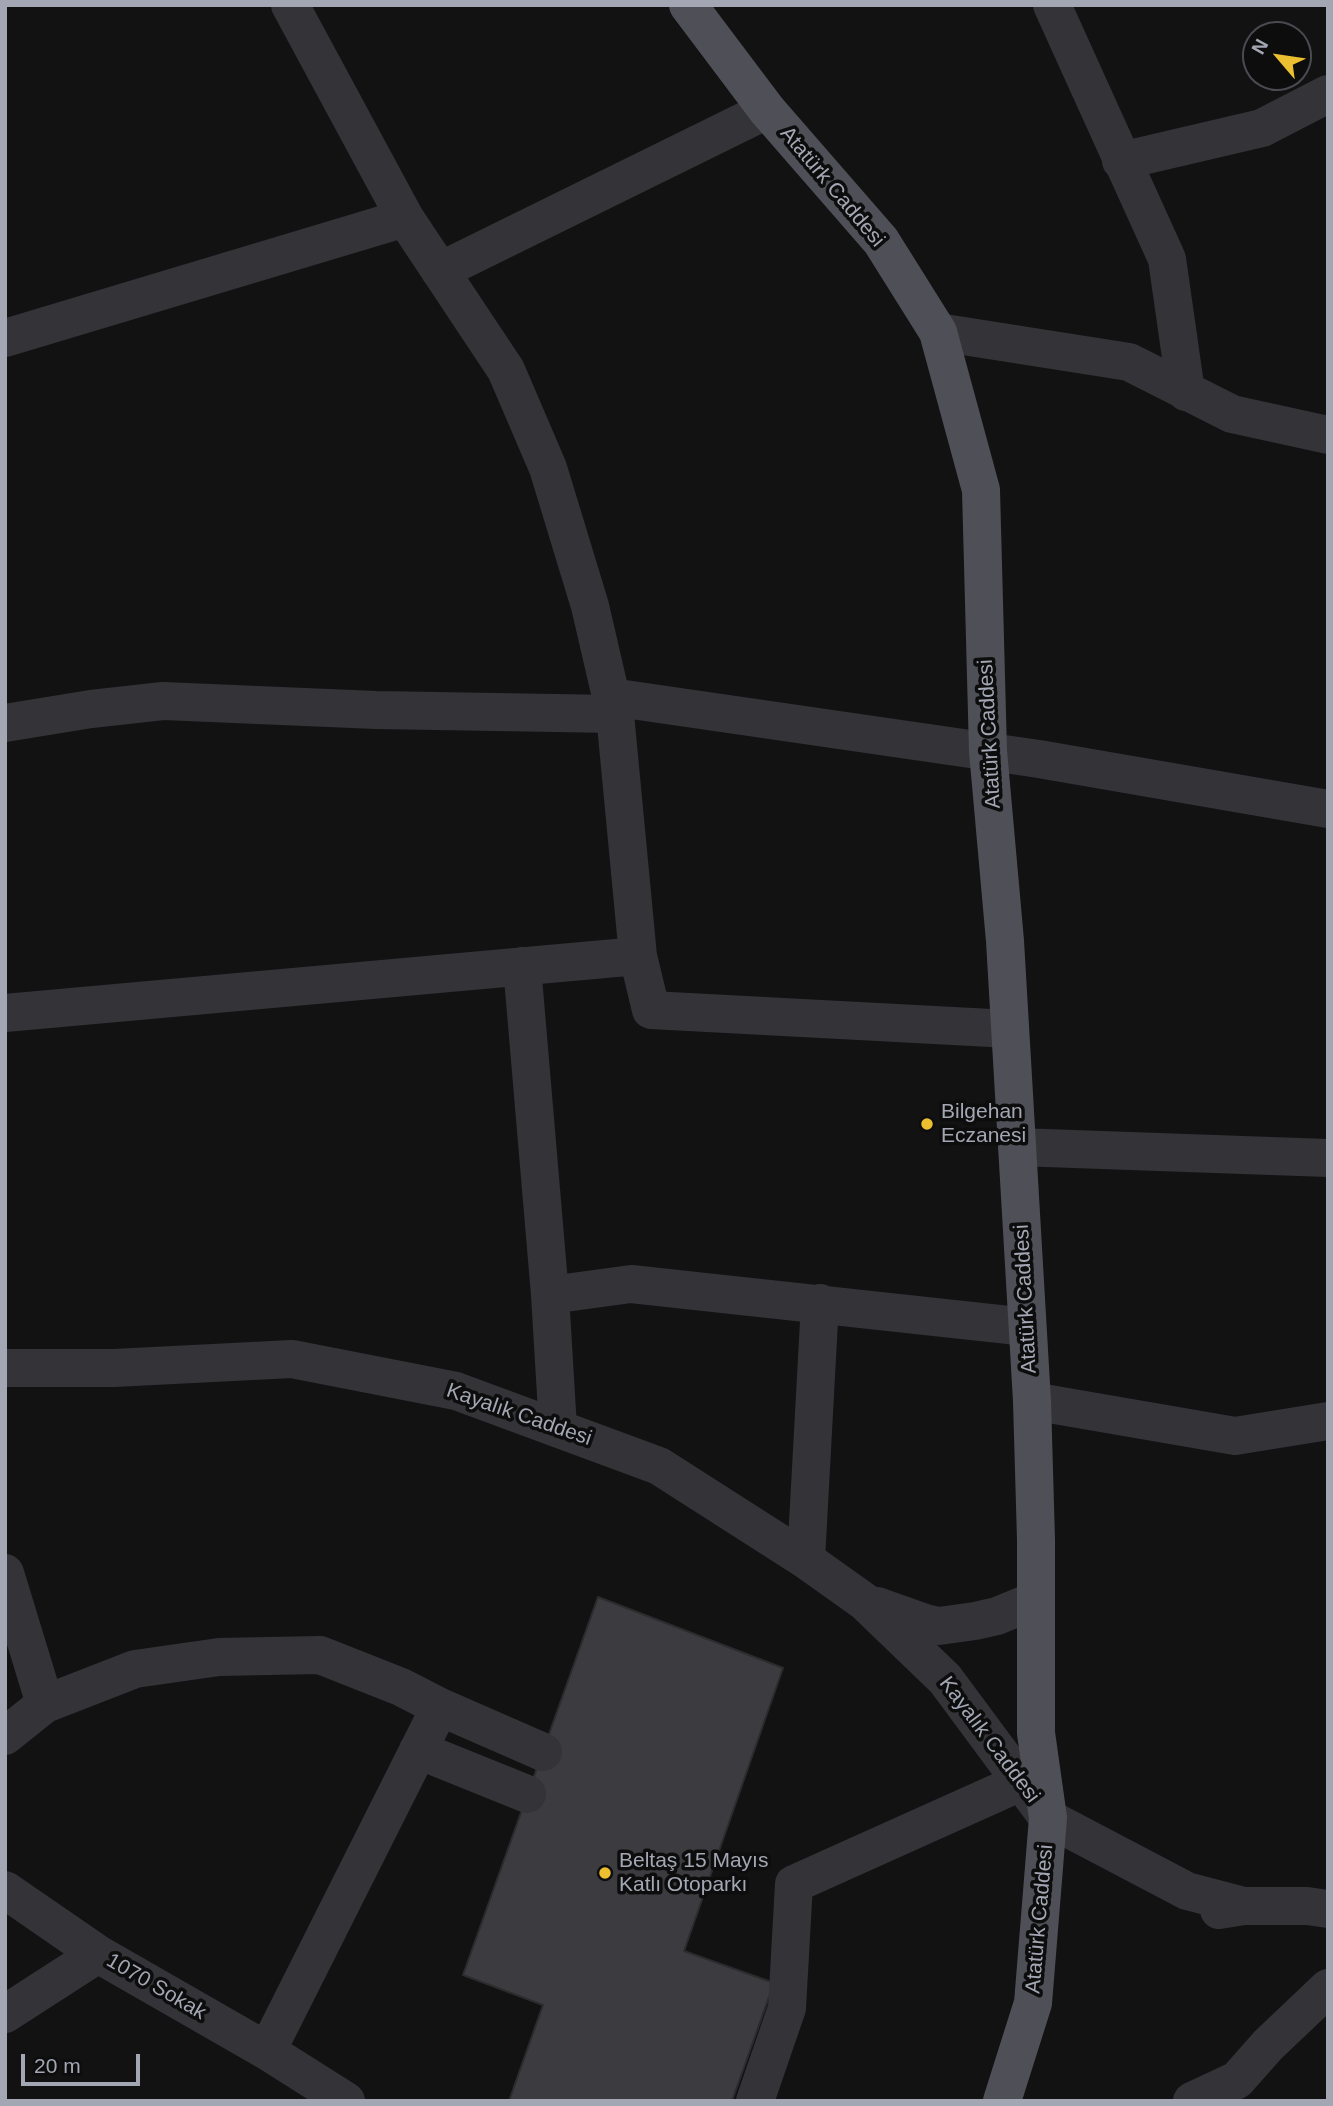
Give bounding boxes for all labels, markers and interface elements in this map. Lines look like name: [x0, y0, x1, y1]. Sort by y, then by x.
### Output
north arrow: [1242, 21, 1312, 91]
text: N: [1247, 35, 1272, 58]
street label: Atatürk Caddesi: [774, 122, 890, 252]
street label: Atatürk Caddesi: [974, 659, 1006, 809]
place label: Bilgehan Eczanesi: [941, 1099, 1026, 1149]
marker: Bilgehan Eczanesi: [919, 1116, 935, 1132]
street label: Atatürk Caddesi: [1010, 1224, 1042, 1374]
street label: Kayalık Caddesi: [443, 1378, 595, 1452]
street label: Kayalık Caddesi: [933, 1672, 1045, 1808]
street label: Atatürk Caddesi: [1021, 1843, 1059, 1995]
place label: Beltaş 15 Mayıs Katlı Otoparkı: [619, 1848, 768, 1898]
marker: Beltaş 15 Mayıs Katlı Otoparkı: [597, 1865, 613, 1881]
street label: 1070 Sokak: [102, 1948, 210, 2026]
scale bar: [24, 2039, 144, 2084]
text: 20 m: [34, 2054, 81, 2077]

